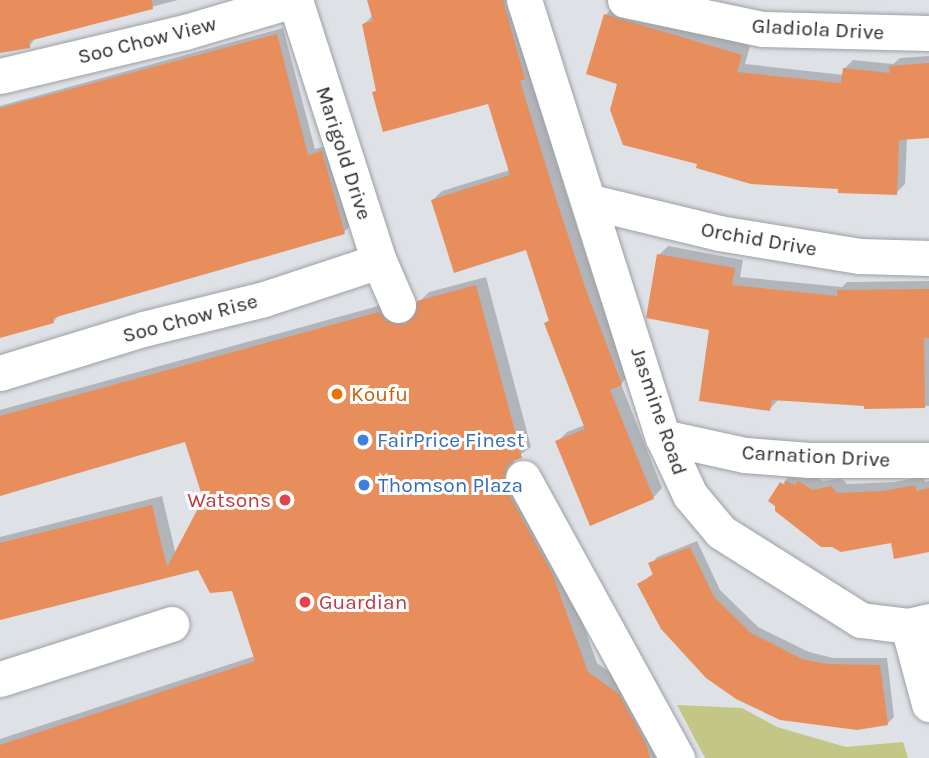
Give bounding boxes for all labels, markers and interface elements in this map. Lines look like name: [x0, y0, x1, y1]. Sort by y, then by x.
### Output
street label: Soo Chow View: [75, 11, 219, 69]
street label: Gladiola Drive: [751, 13, 885, 45]
street label: Marigold Drive: [311, 83, 377, 223]
street label: Orchid Drive: [699, 216, 819, 262]
street label: Soo Chow Rise: [120, 288, 260, 348]
street label: Jasmine Road: [625, 344, 693, 478]
place label: Koufu: [351, 381, 408, 407]
marker: Koufu: [329, 386, 345, 402]
place label: FairPrice Finest: [377, 427, 525, 453]
marker: FairPrice Finest: [355, 432, 371, 448]
street label: Carnation Drive: [741, 440, 891, 472]
place label: Thomson Plaza: [378, 472, 523, 498]
marker: Thomson Plaza: [356, 477, 372, 493]
place label: Watsons: [187, 487, 271, 513]
marker: Watsons: [277, 492, 293, 508]
place label: Guardian: [319, 589, 407, 615]
marker: Guardian: [297, 594, 313, 610]

